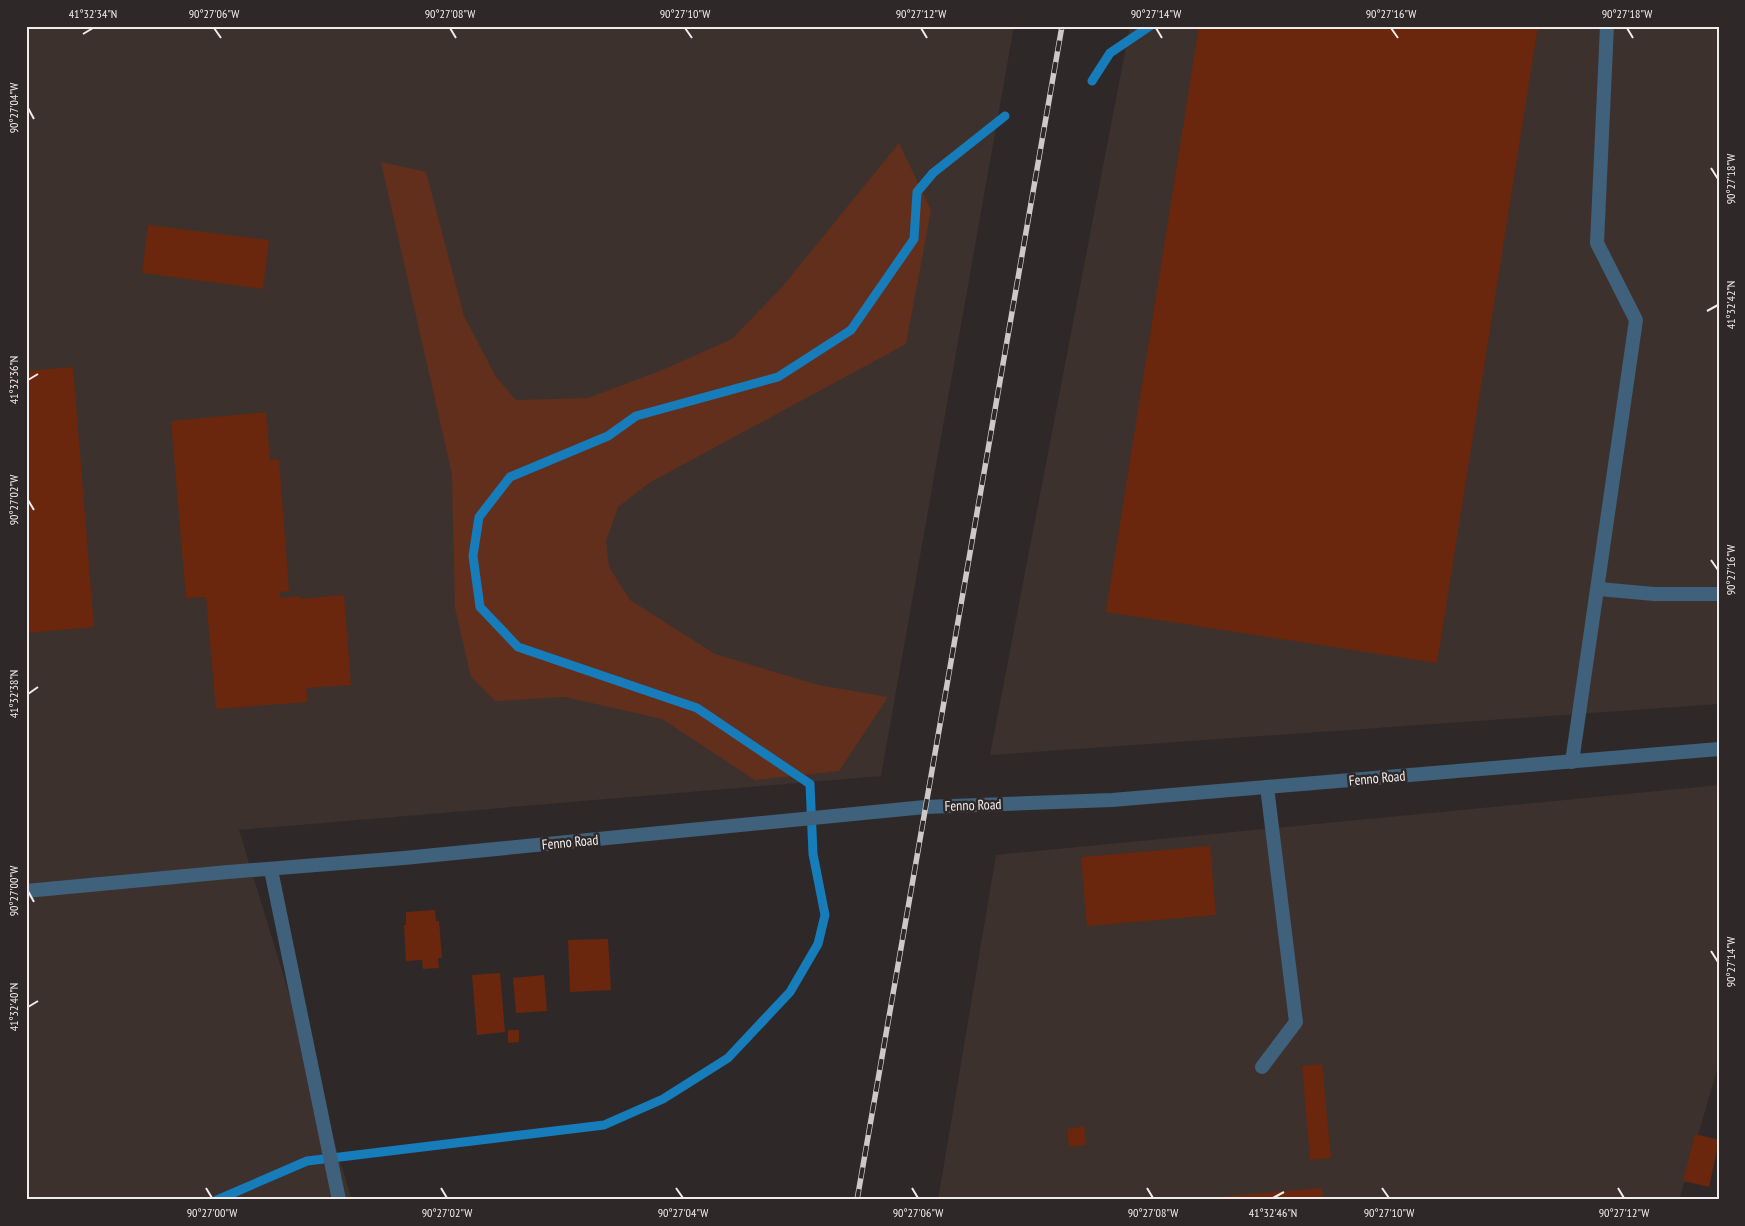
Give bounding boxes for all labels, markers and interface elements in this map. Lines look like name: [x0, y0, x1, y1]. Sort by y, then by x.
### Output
text: 41°32'34"N: [69, 6, 117, 21]
text: 90°27'06"W: [189, 6, 239, 21]
text: 90°27'08"W: [425, 6, 475, 21]
text: 90°27'10"W: [660, 6, 710, 21]
text: 90°27'12"W: [896, 6, 946, 21]
text: 90°27'14"W: [1131, 6, 1181, 21]
text: 90°27'16"W: [1366, 6, 1416, 21]
text: 90°27'18"W: [1602, 6, 1652, 21]
text: 90°27'04"W: [6, 83, 21, 133]
text: 90°27'18"W: [1723, 154, 1738, 204]
text: 41°32'42"N: [1723, 281, 1738, 329]
text: 41°32'36"N: [6, 356, 21, 404]
text: 90°27'02"W: [6, 475, 21, 525]
text: 90°27'16"W: [1723, 545, 1738, 595]
text: 41°32'38"N: [6, 670, 21, 718]
street label: Fenno Road: [1348, 767, 1406, 789]
street label: Fenno Road: [944, 795, 1002, 815]
street label: Fenno Road: [541, 831, 599, 853]
text: 90°27'00"W: [6, 866, 21, 916]
text: 90°27'14"W: [1723, 937, 1738, 987]
text: 41°32'40"N: [6, 983, 21, 1031]
text: 90°27'00"W: [187, 1205, 237, 1220]
text: 90°27'02"W: [422, 1205, 472, 1220]
text: 90°27'04"W: [658, 1205, 708, 1220]
text: 90°27'06"W: [893, 1205, 943, 1220]
text: 90°27'08"W: [1128, 1205, 1178, 1220]
text: 41°32'46"N: [1249, 1205, 1297, 1220]
text: 90°27'10"W: [1364, 1205, 1414, 1220]
text: 90°27'12"W: [1599, 1205, 1649, 1220]

